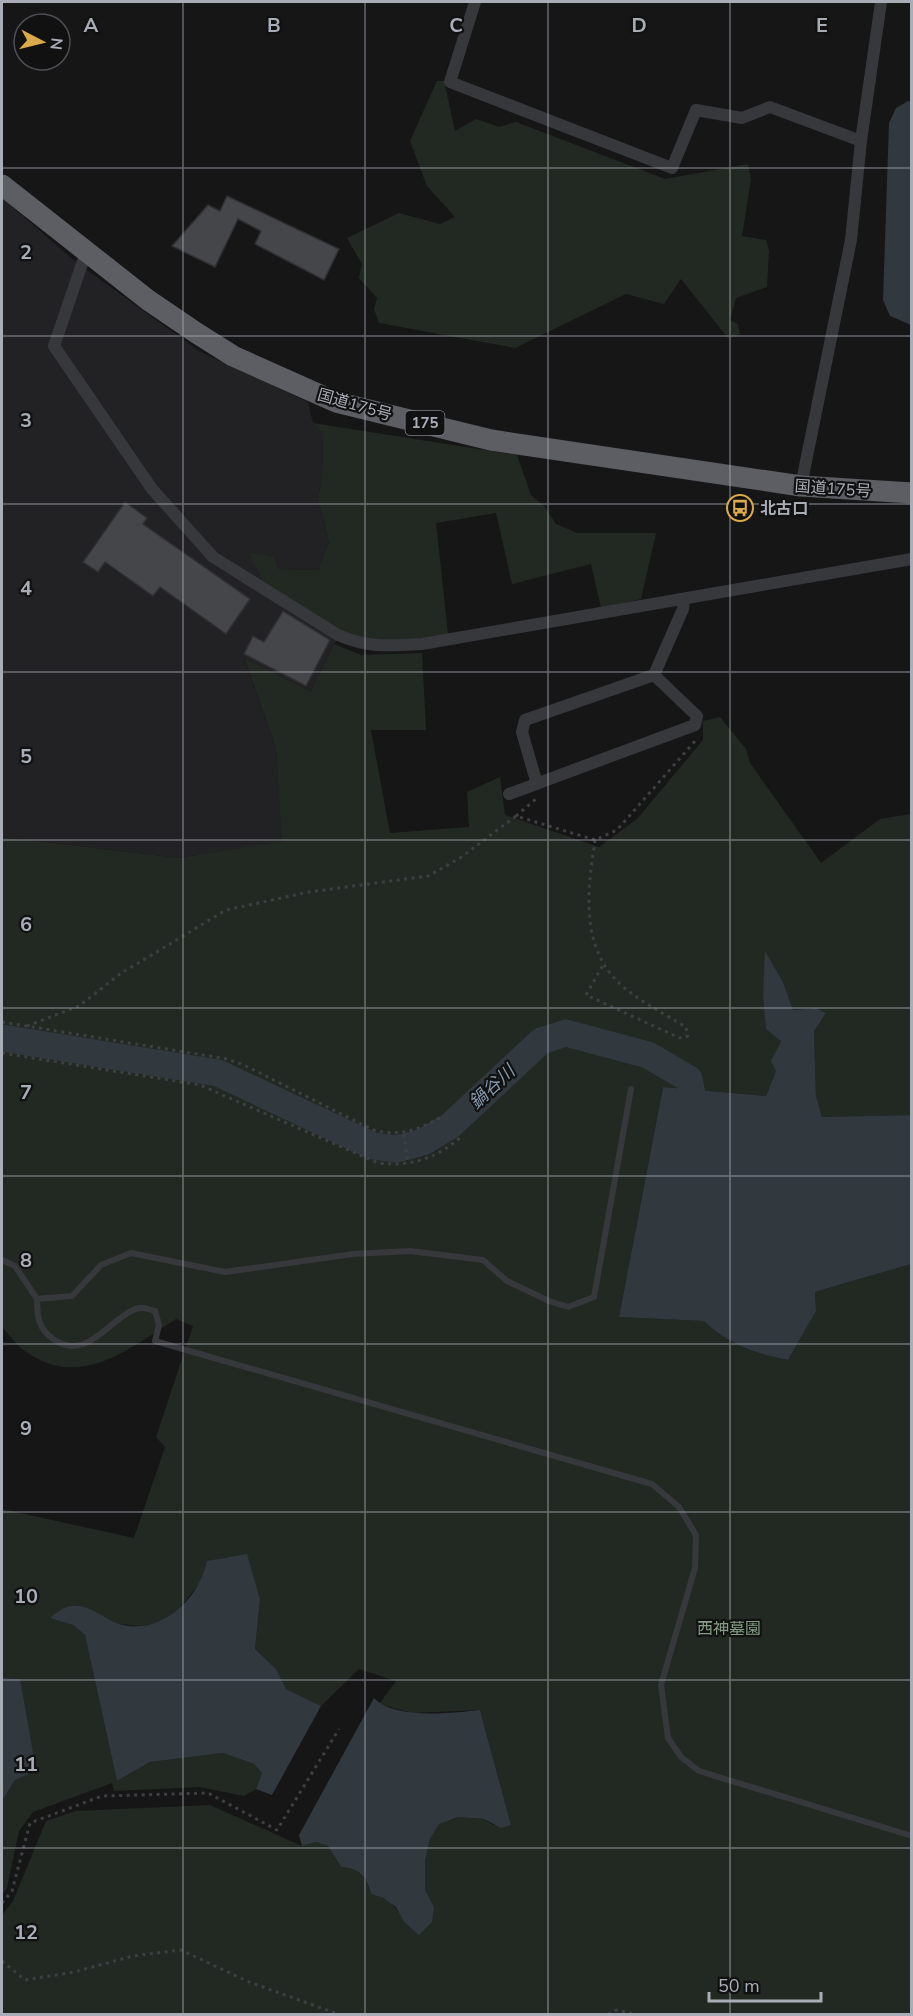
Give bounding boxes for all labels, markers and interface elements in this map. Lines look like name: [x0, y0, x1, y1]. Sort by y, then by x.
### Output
north arrow: [12, 12, 72, 72]
text: A: [84, 12, 99, 39]
text: B: [267, 12, 281, 39]
text: C: [449, 12, 463, 39]
text: D: [631, 12, 647, 39]
text: E: [816, 12, 828, 39]
text: N: [44, 36, 68, 51]
text: 2: [20, 239, 32, 266]
street label: 国道175号: [315, 384, 395, 426]
text: 3: [20, 407, 32, 434]
road number: 175: [406, 411, 444, 435]
street label: 国道175号: [794, 475, 872, 503]
bus stop icon: 北古口: [725, 493, 755, 523]
place label: 北古口: [760, 498, 808, 520]
text: 4: [20, 575, 32, 602]
text: 5: [20, 743, 32, 770]
text: 6: [20, 911, 32, 938]
water label: 鍋谷川: [464, 1058, 521, 1114]
text: 7: [20, 1079, 32, 1106]
text: 8: [20, 1247, 32, 1274]
text: 9: [20, 1415, 32, 1442]
text: 10: [14, 1583, 38, 1610]
park label: 西神墓園: [697, 1618, 761, 1640]
text: 11: [14, 1751, 38, 1778]
text: 12: [14, 1919, 38, 1946]
scale bar: [709, 1965, 822, 2003]
text: 50 m: [718, 1974, 760, 1998]

